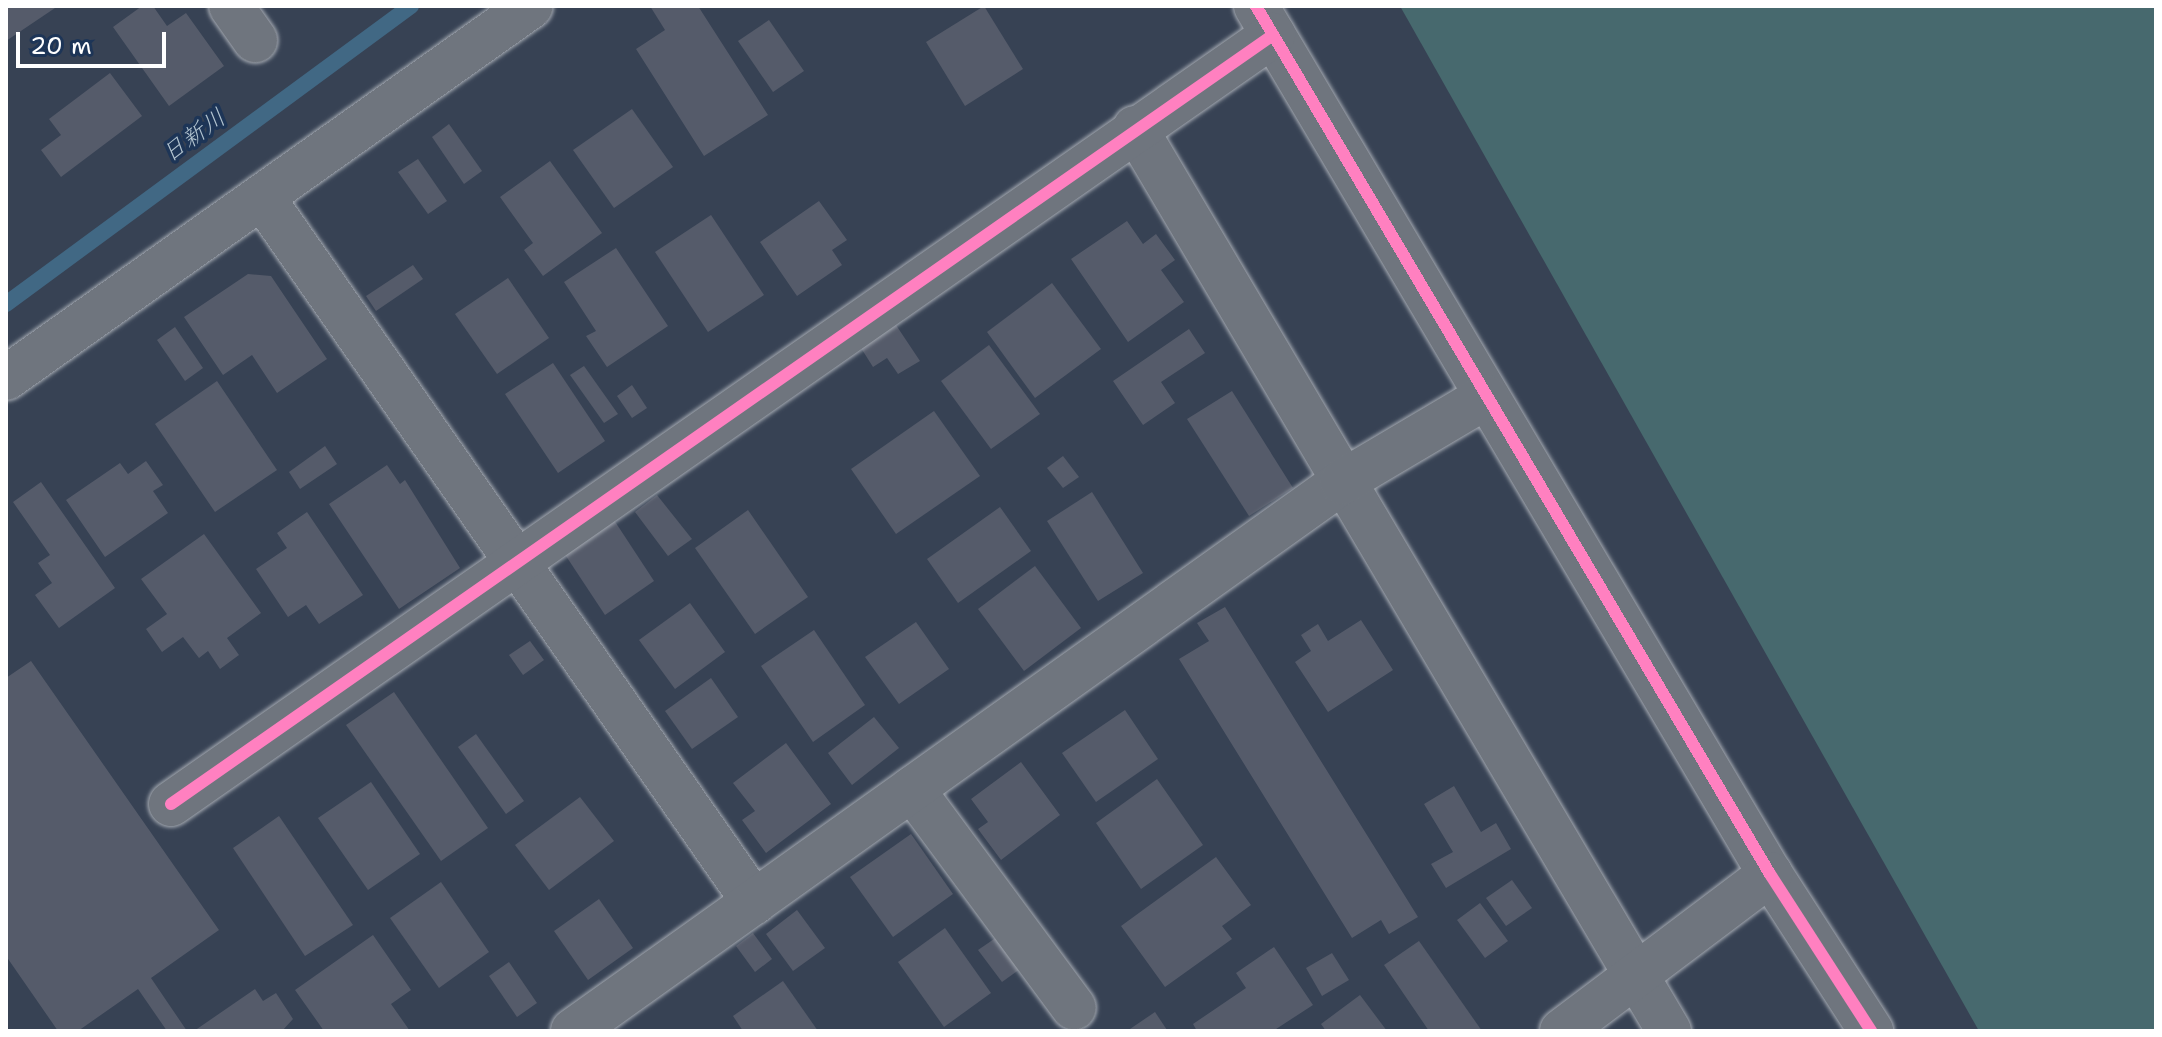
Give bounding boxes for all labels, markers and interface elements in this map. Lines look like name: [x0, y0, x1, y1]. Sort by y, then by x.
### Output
scale bar: [20, 16, 170, 66]
text: 20 m: [30, 30, 92, 62]
water label: 日新川: [156, 103, 232, 169]

